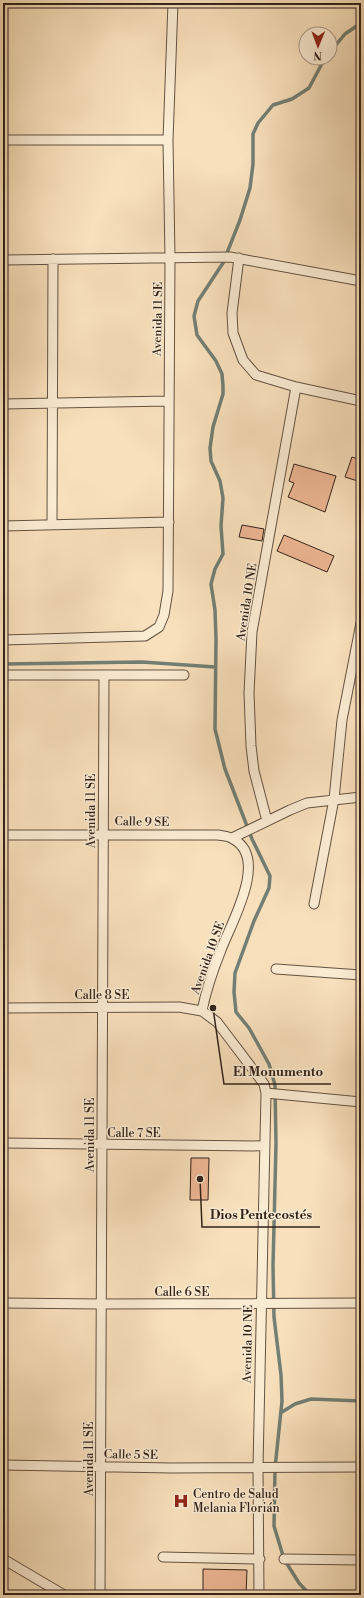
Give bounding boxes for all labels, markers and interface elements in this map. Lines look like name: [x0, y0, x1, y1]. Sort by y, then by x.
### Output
north arrow: [298, 26, 338, 66]
text: N: [313, 48, 322, 62]
street label: Avenida 11 SE: [150, 282, 166, 357]
street label: Avenida 10 NE: [233, 562, 261, 643]
street label: Avenida 11 SE: [84, 774, 99, 849]
street label: Calle 9 SE: [114, 814, 170, 830]
street label: Avenida 10 SE: [188, 920, 228, 997]
street label: Calle 8 SE: [75, 988, 129, 1003]
callout: El Monumento: [224, 1059, 331, 1084]
text: El Monumento: [233, 1064, 323, 1080]
street label: Avenida 11 SE: [83, 1098, 98, 1173]
street label: Calle 7 SE: [107, 1126, 161, 1141]
callout: Dios Pentecostés: [202, 1202, 320, 1227]
text: Dios Pentecostés: [210, 1207, 312, 1223]
street label: Calle 6 SE: [155, 1285, 209, 1300]
street label: Avenida 10 NE: [240, 1305, 256, 1384]
street label: Avenida 11 SE: [82, 1422, 97, 1497]
street label: Calle 5 SE: [104, 1447, 158, 1463]
place label: Centro de Salud Melania Florián: [193, 1487, 280, 1516]
hospital icon: Centro de Salud Melania Florián: [172, 1492, 190, 1510]

